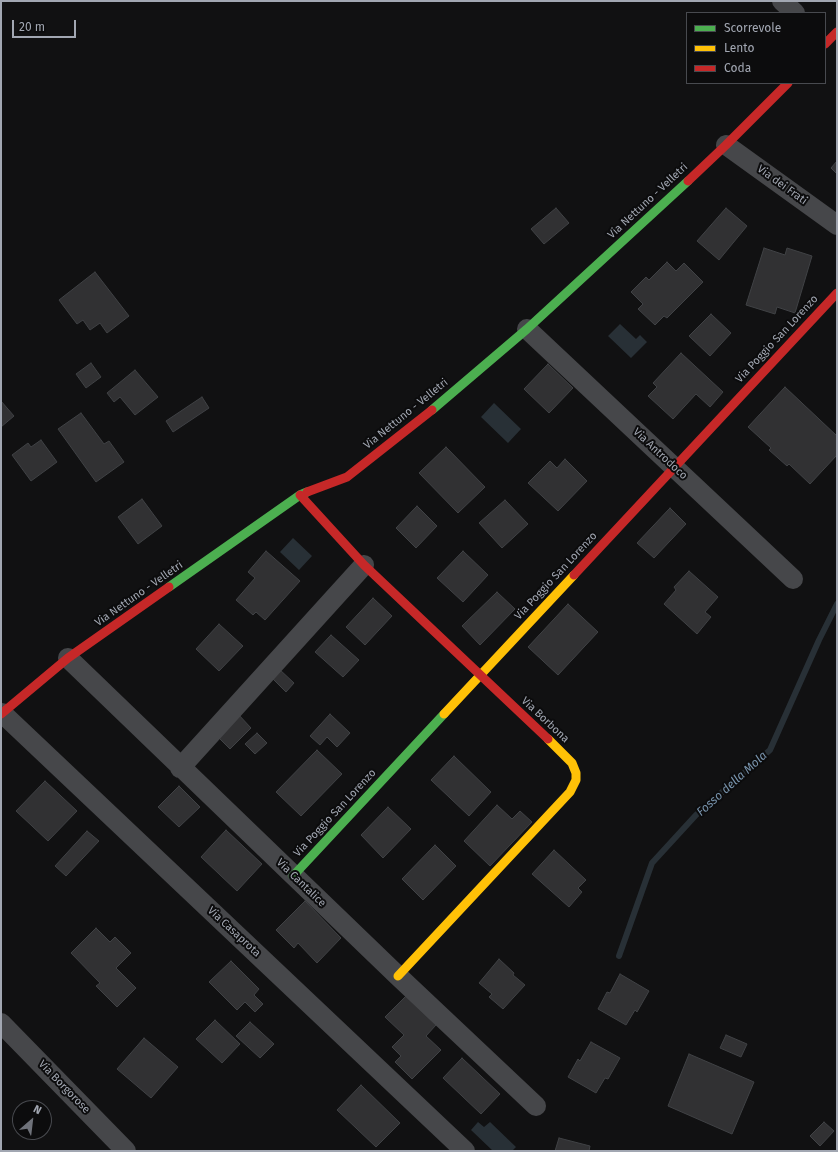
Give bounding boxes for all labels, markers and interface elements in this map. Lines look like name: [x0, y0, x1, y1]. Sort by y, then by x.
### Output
scale bar: [14, 12, 78, 38]
legend: [686, 12, 826, 84]
text: 20 m: [19, 20, 45, 34]
text: Scorrevole: [724, 21, 781, 35]
text: Lento: [724, 41, 754, 55]
text: Coda: [724, 61, 751, 75]
street label: Via Nettuno - Velletri: [605, 160, 691, 242]
street label: Via dei Frati: [754, 162, 810, 208]
street label: Via Poggio San Lorenzo: [733, 292, 821, 386]
street label: Via Nettuno - Velletri: [361, 376, 451, 452]
street label: Via Antrodoco: [630, 425, 690, 483]
street label: Via Poggio San Lorenzo: [512, 529, 600, 623]
street label: Via Nettuno - Velletri: [92, 559, 186, 629]
street label: Via Borbona: [518, 694, 572, 746]
water label: Fosso della Mola: [694, 749, 770, 819]
street label: Via Poggio San Lorenzo: [291, 766, 379, 860]
street label: Via Cantalice: [273, 856, 329, 910]
street label: Via Casaprota: [205, 904, 263, 960]
street label: Via Borgorose: [35, 1058, 93, 1116]
north arrow: [12, 1100, 52, 1140]
text: N: [31, 1102, 44, 1117]

